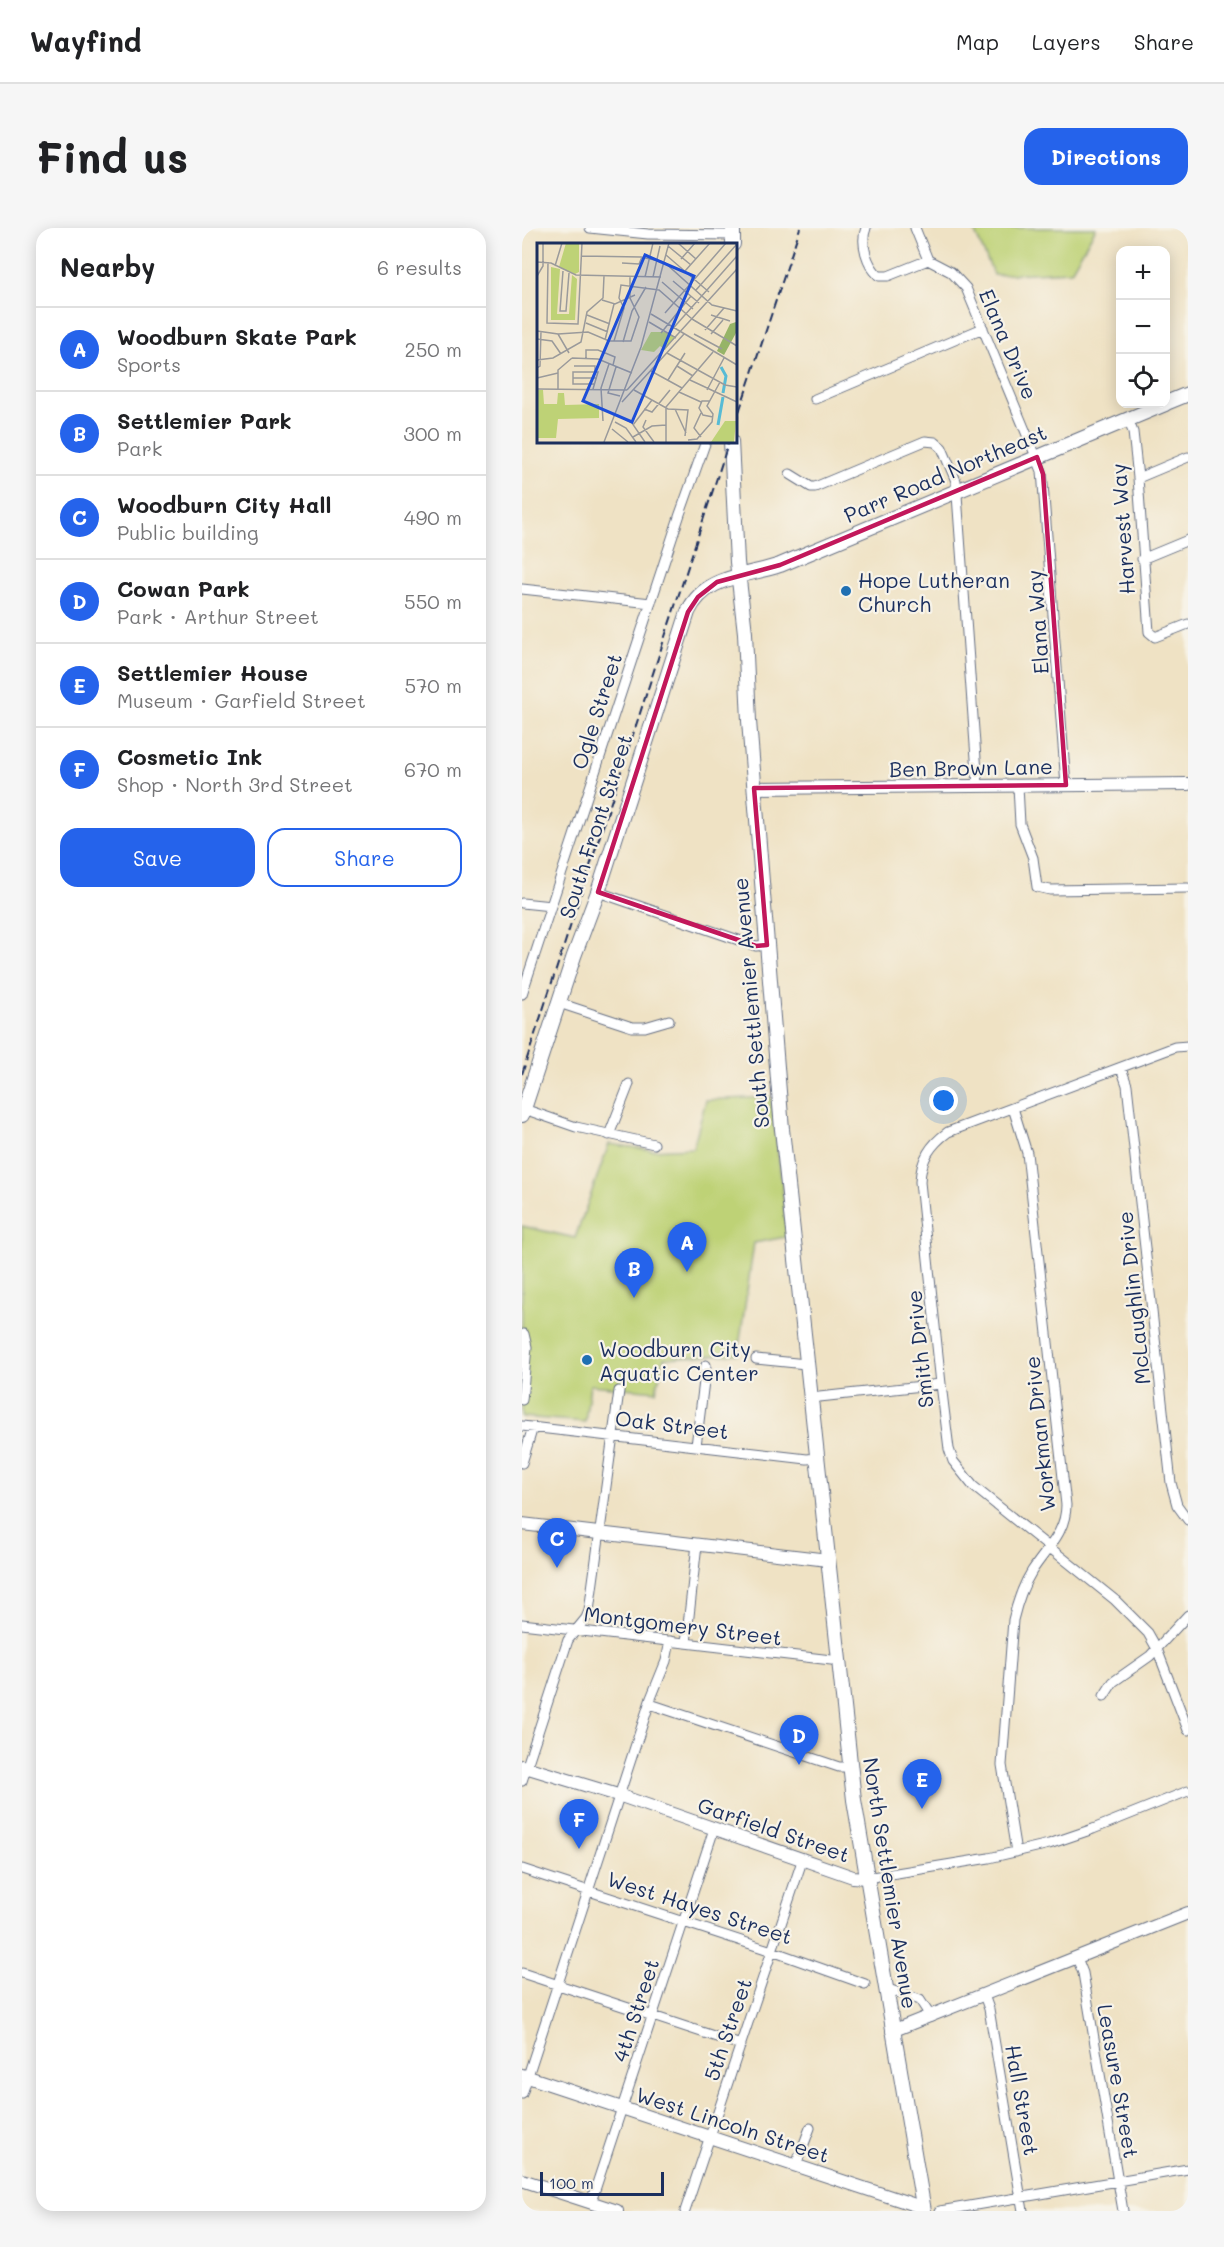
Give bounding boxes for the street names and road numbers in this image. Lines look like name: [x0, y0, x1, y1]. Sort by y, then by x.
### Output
street label: Elana Drive: [974, 285, 1044, 403]
street label: Parr Road Northeast: [839, 418, 1051, 528]
street label: Harvest Way: [1104, 463, 1140, 595]
street label: Elana Way: [1020, 569, 1054, 675]
street label: Ogle Street: [565, 649, 627, 773]
street label: South Front Street: [552, 730, 638, 922]
street label: Ben Brown Lane: [889, 752, 1053, 782]
street label: South Settlemier Avenue: [726, 877, 774, 1129]
street label: McLaughlin Drive: [1110, 1210, 1156, 1386]
street label: Smith Drive: [899, 1289, 939, 1409]
street label: Workman Drive: [1017, 1355, 1061, 1513]
street label: Oak Street: [614, 1404, 730, 1444]
street label: Montgomery Street: [582, 1599, 784, 1651]
street label: North Settlemier Avenue: [858, 1755, 924, 2011]
street label: Garfield Street: [694, 1790, 854, 1868]
street label: West Hayes Street: [604, 1864, 796, 1950]
street label: 4th Street: [606, 1955, 664, 2065]
street label: 5th Street: [697, 1974, 757, 2084]
street label: Leasure Street: [1092, 2002, 1146, 2160]
street label: Hall Street: [1000, 2042, 1046, 2158]
street label: West Lincoln Street: [633, 2080, 833, 2168]

